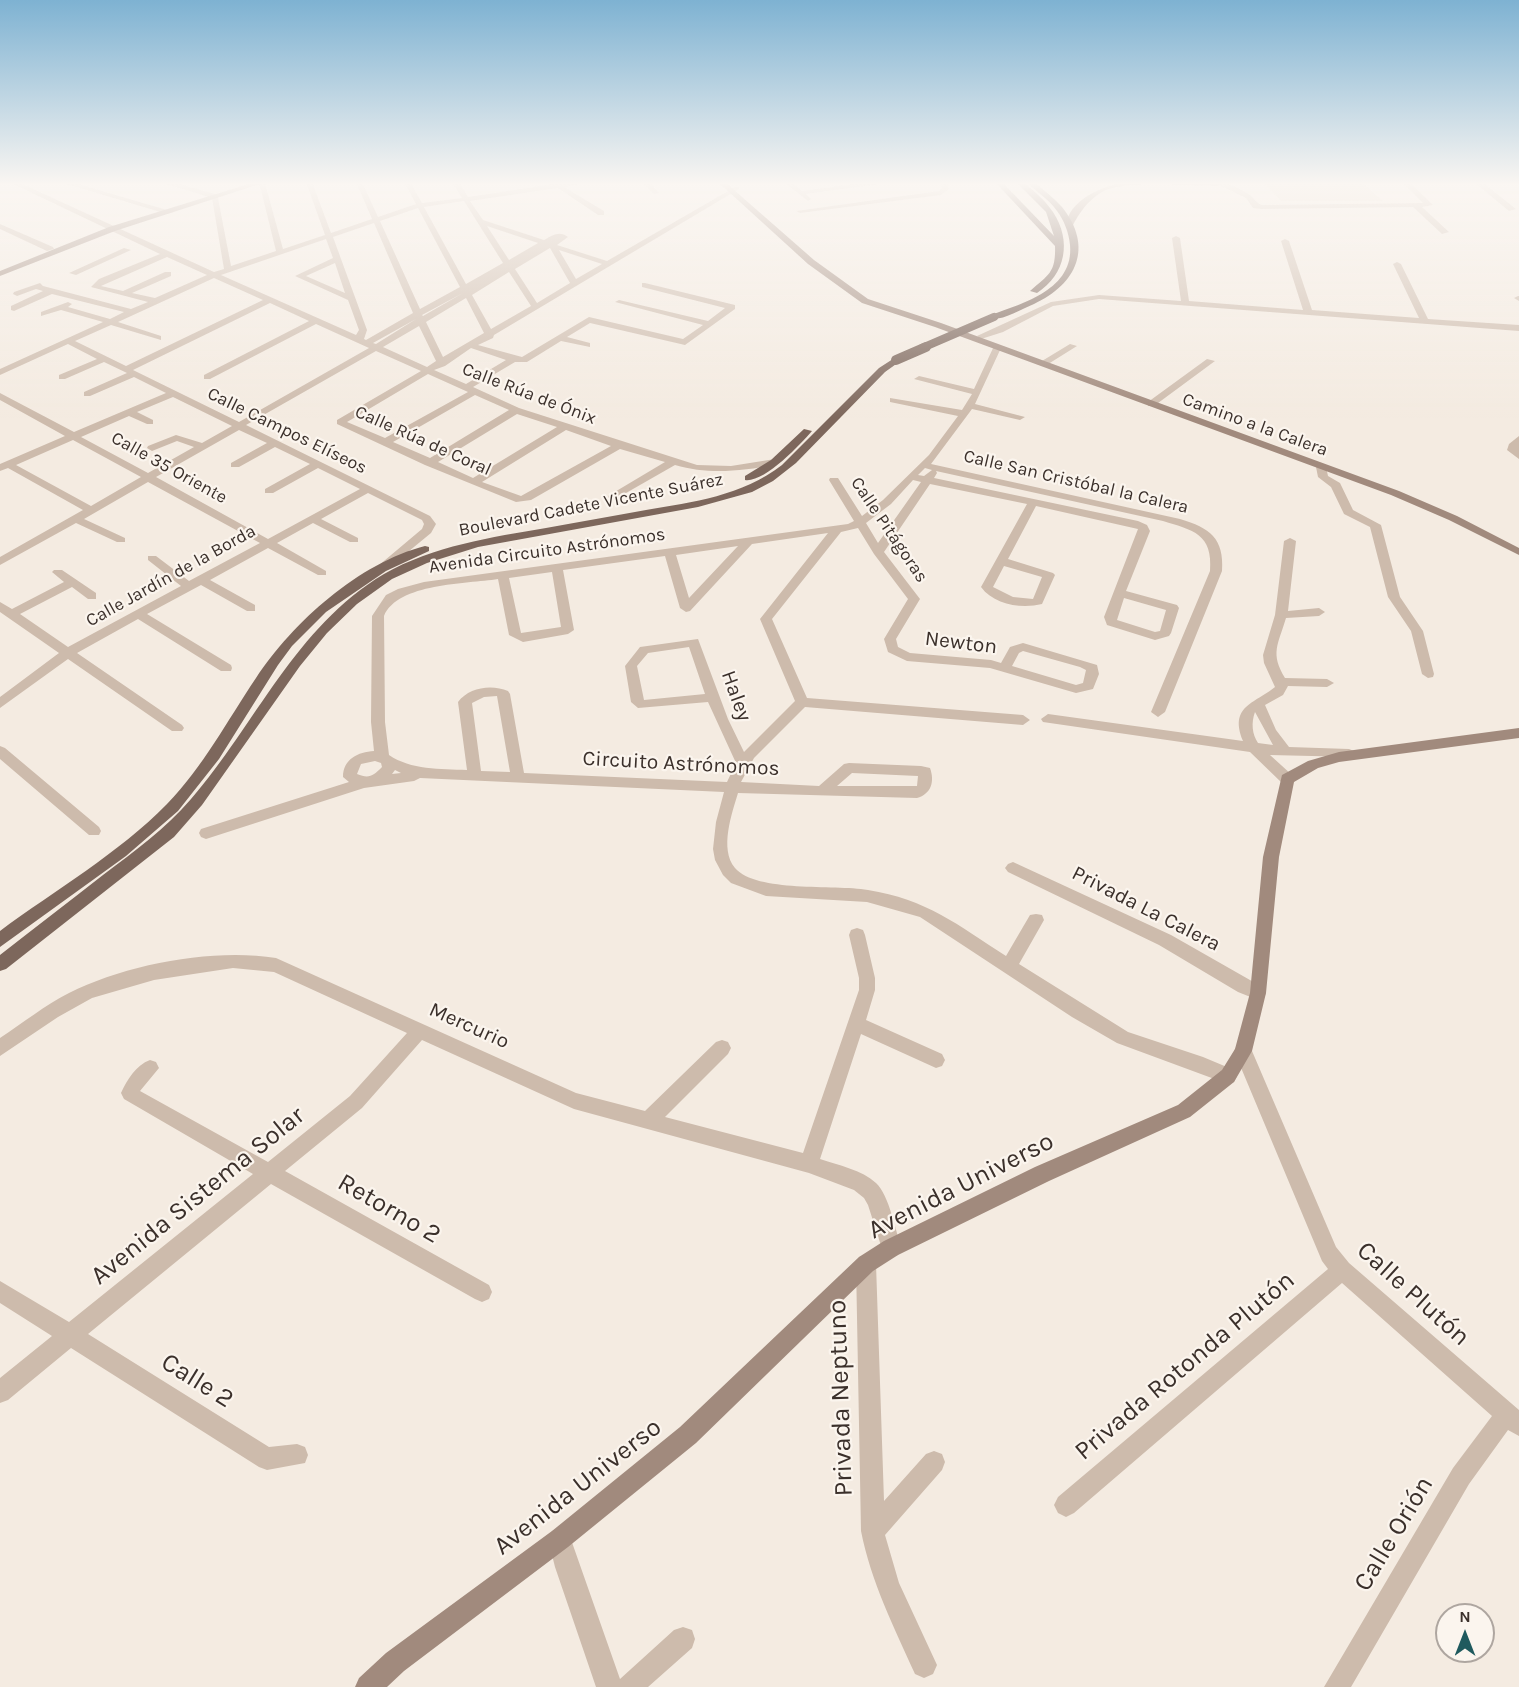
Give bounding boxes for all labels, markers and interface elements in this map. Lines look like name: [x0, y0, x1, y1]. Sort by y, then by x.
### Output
street label: Calle Rúa de Ónix: [459, 358, 599, 430]
street label: Calle Campos Elíseos: [204, 383, 370, 479]
street label: Camino a la Calera: [1179, 389, 1331, 461]
street label: Calle Rúa de Coral: [351, 401, 495, 481]
street label: Calle 35 Oriente: [107, 427, 231, 509]
street label: Calle San Cristóbal la Calera: [961, 446, 1191, 518]
street label: Boulevard Cadete Vicente Suárez: [457, 469, 725, 541]
street label: Calle Pitágoras: [846, 473, 932, 587]
street label: Calle Jardín de la Borda: [82, 520, 260, 632]
street label: Avenida Circuito Astrónomos: [427, 524, 667, 578]
street label: Newton: [924, 626, 998, 660]
street label: Haley: [715, 667, 757, 725]
street label: Circuito Astrónomos: [582, 746, 780, 782]
street label: Privada La Calera: [1068, 861, 1224, 957]
street label: Mercurio: [425, 997, 513, 1055]
street label: Avenida Sistema Solar: [85, 1100, 311, 1292]
street label: Avenida Universo: [863, 1126, 1059, 1246]
street label: Retorno 2: [332, 1167, 446, 1251]
street label: Calle Plutón: [1350, 1235, 1476, 1353]
street label: Privada Rotonda Plutón: [1069, 1265, 1301, 1467]
street label: Privada Neptuno: [822, 1299, 860, 1497]
street label: Calle 2: [155, 1347, 239, 1415]
street label: Avenida Universo: [488, 1412, 668, 1562]
street label: Calle Orión: [1348, 1471, 1440, 1597]
north arrow: [1435, 1603, 1495, 1663]
text: N: [1459, 1607, 1471, 1626]

